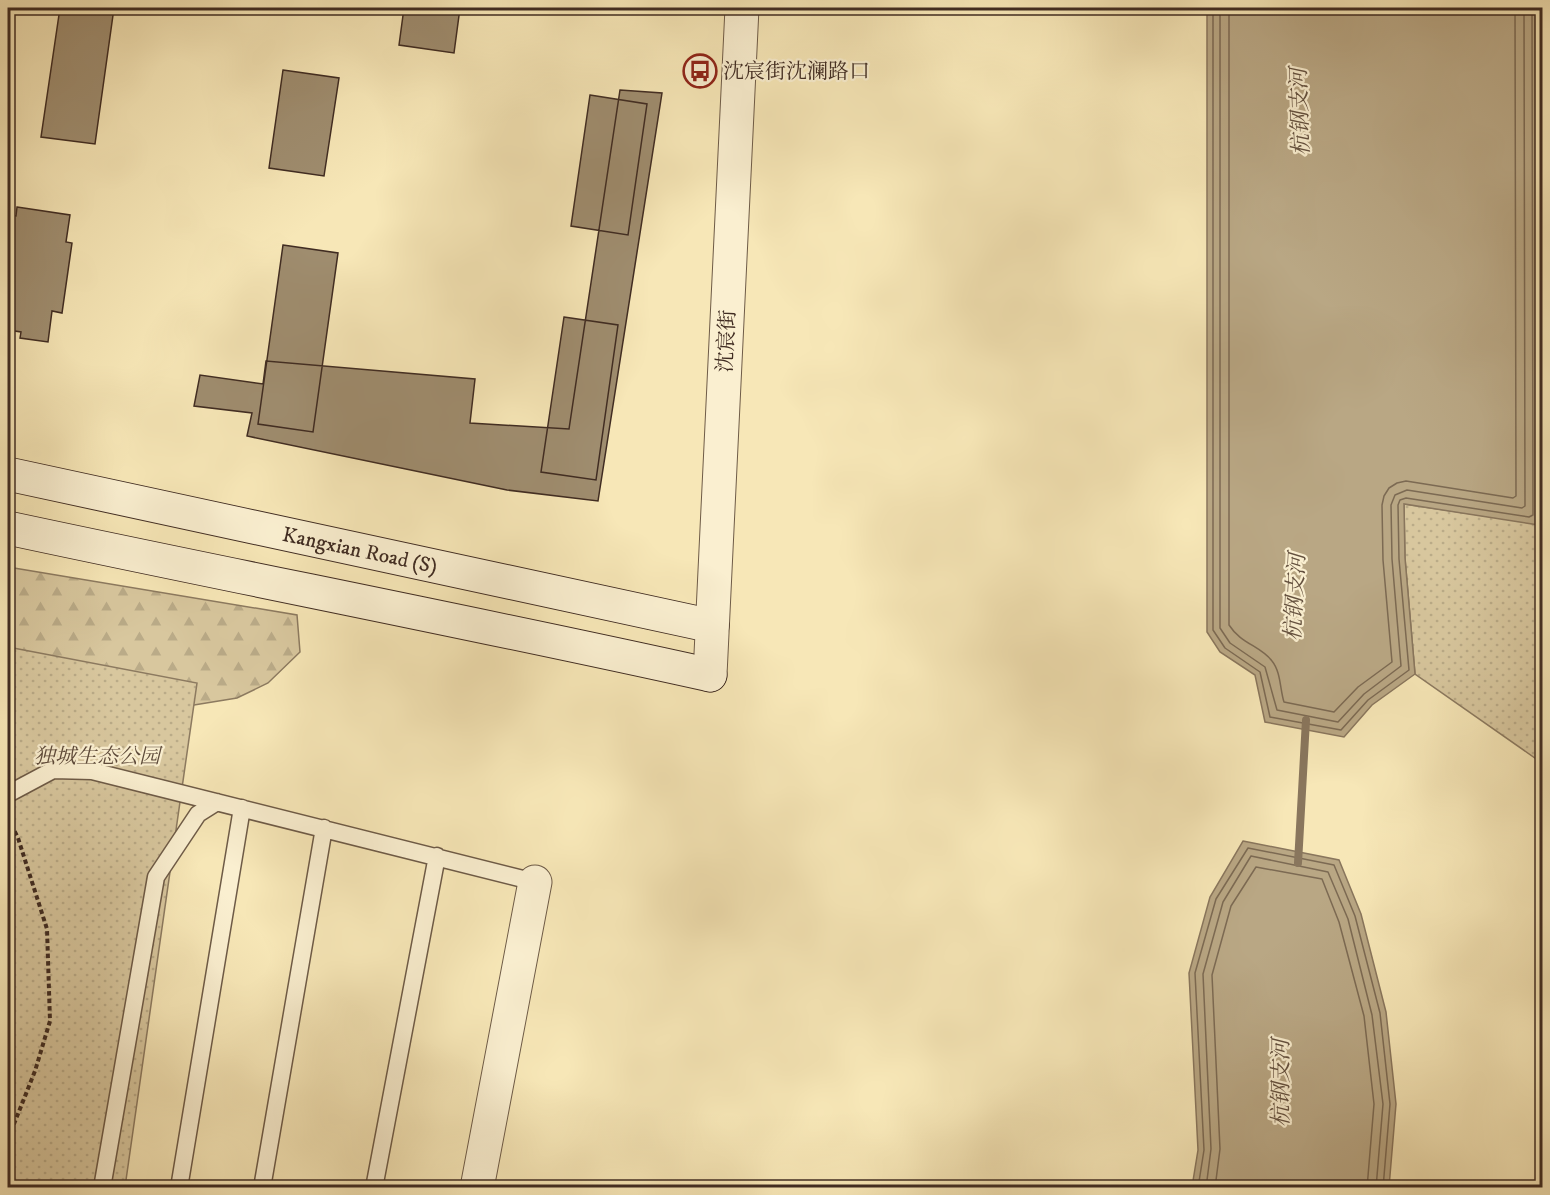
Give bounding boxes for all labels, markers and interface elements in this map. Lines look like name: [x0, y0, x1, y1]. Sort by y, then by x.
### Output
bus stop icon: 沈宸街沈澜路口: [682, 53, 718, 89]
place label: 沈宸街沈澜路口: [723, 59, 870, 85]
water label: 杭钢支河: [1285, 64, 1316, 156]
street label: 沈宸街: [712, 309, 742, 373]
street label: Kangxian Road (S): [280, 522, 440, 580]
water label: 杭钢支河: [1280, 548, 1311, 642]
park label: 独城生态公园: [34, 744, 163, 770]
water label: 杭钢支河: [1268, 1035, 1295, 1127]

